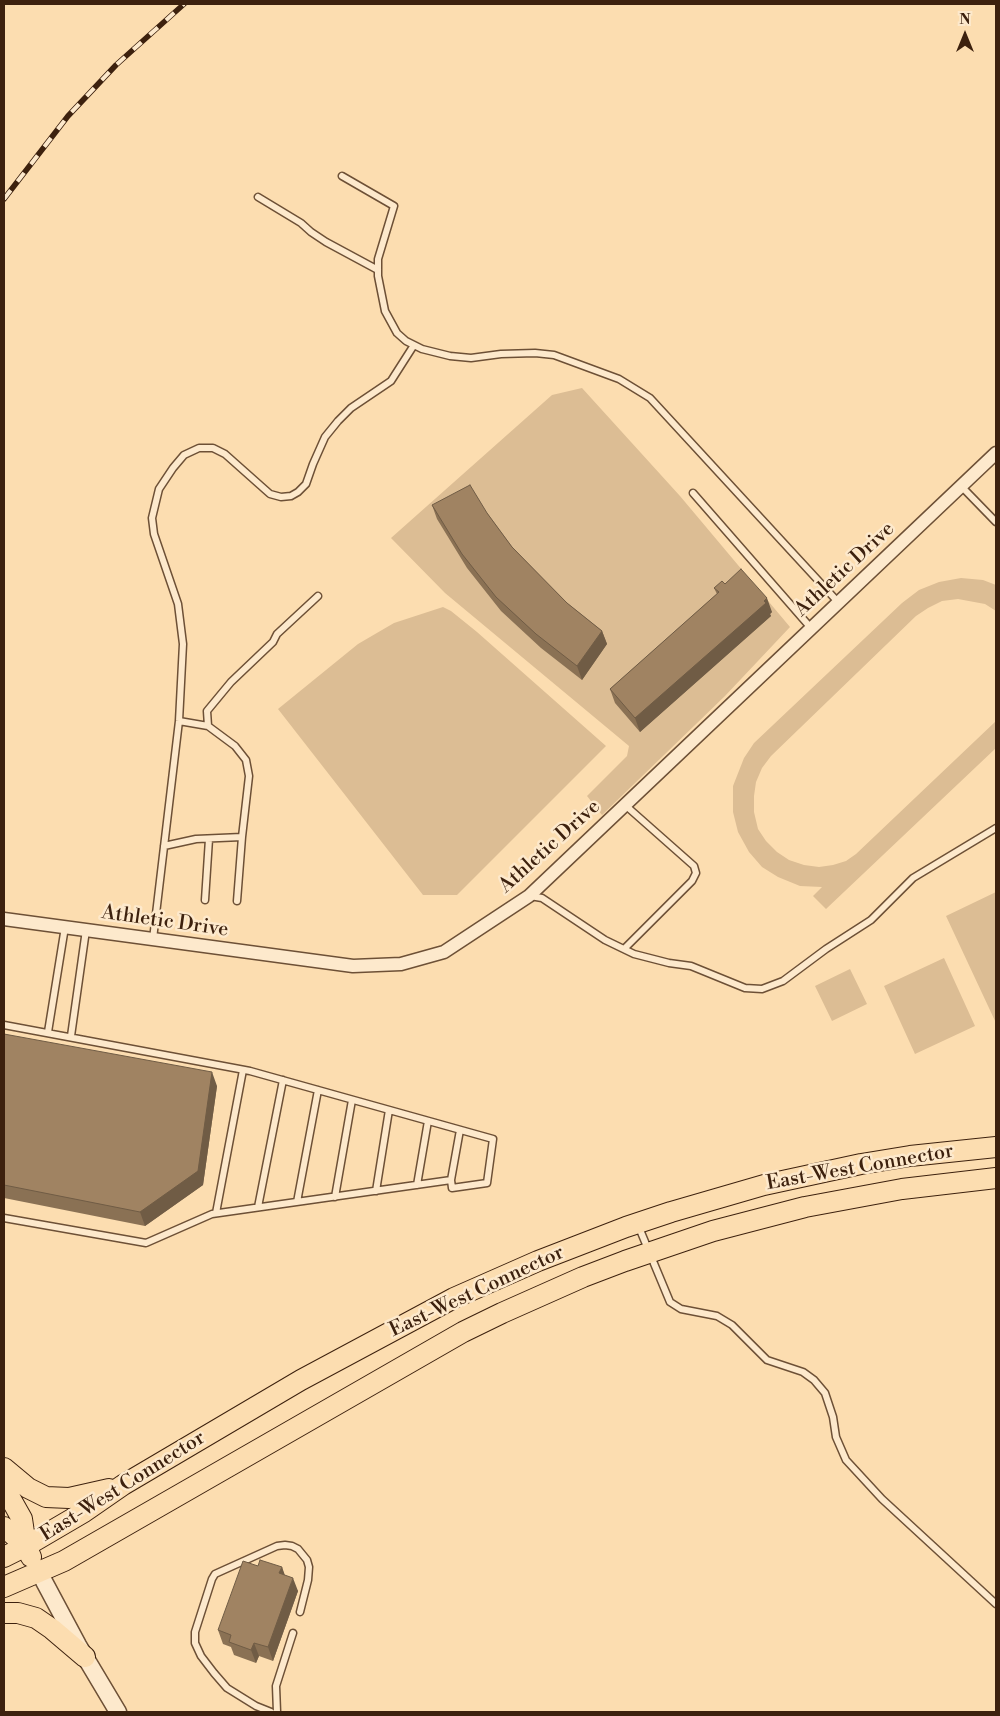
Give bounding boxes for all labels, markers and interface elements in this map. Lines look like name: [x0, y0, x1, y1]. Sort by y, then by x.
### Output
north arrow: [940, 10, 990, 60]
text: N: [959, 11, 971, 29]
street label: Athletic Drive: [790, 518, 900, 622]
street label: Athletic Drive: [494, 795, 606, 899]
street label: Athletic Drive: [100, 901, 230, 943]
street label: East-West Connector: [765, 1140, 955, 1196]
street label: East-West Connector: [386, 1241, 568, 1343]
street label: East-West Connector: [36, 1427, 210, 1547]

